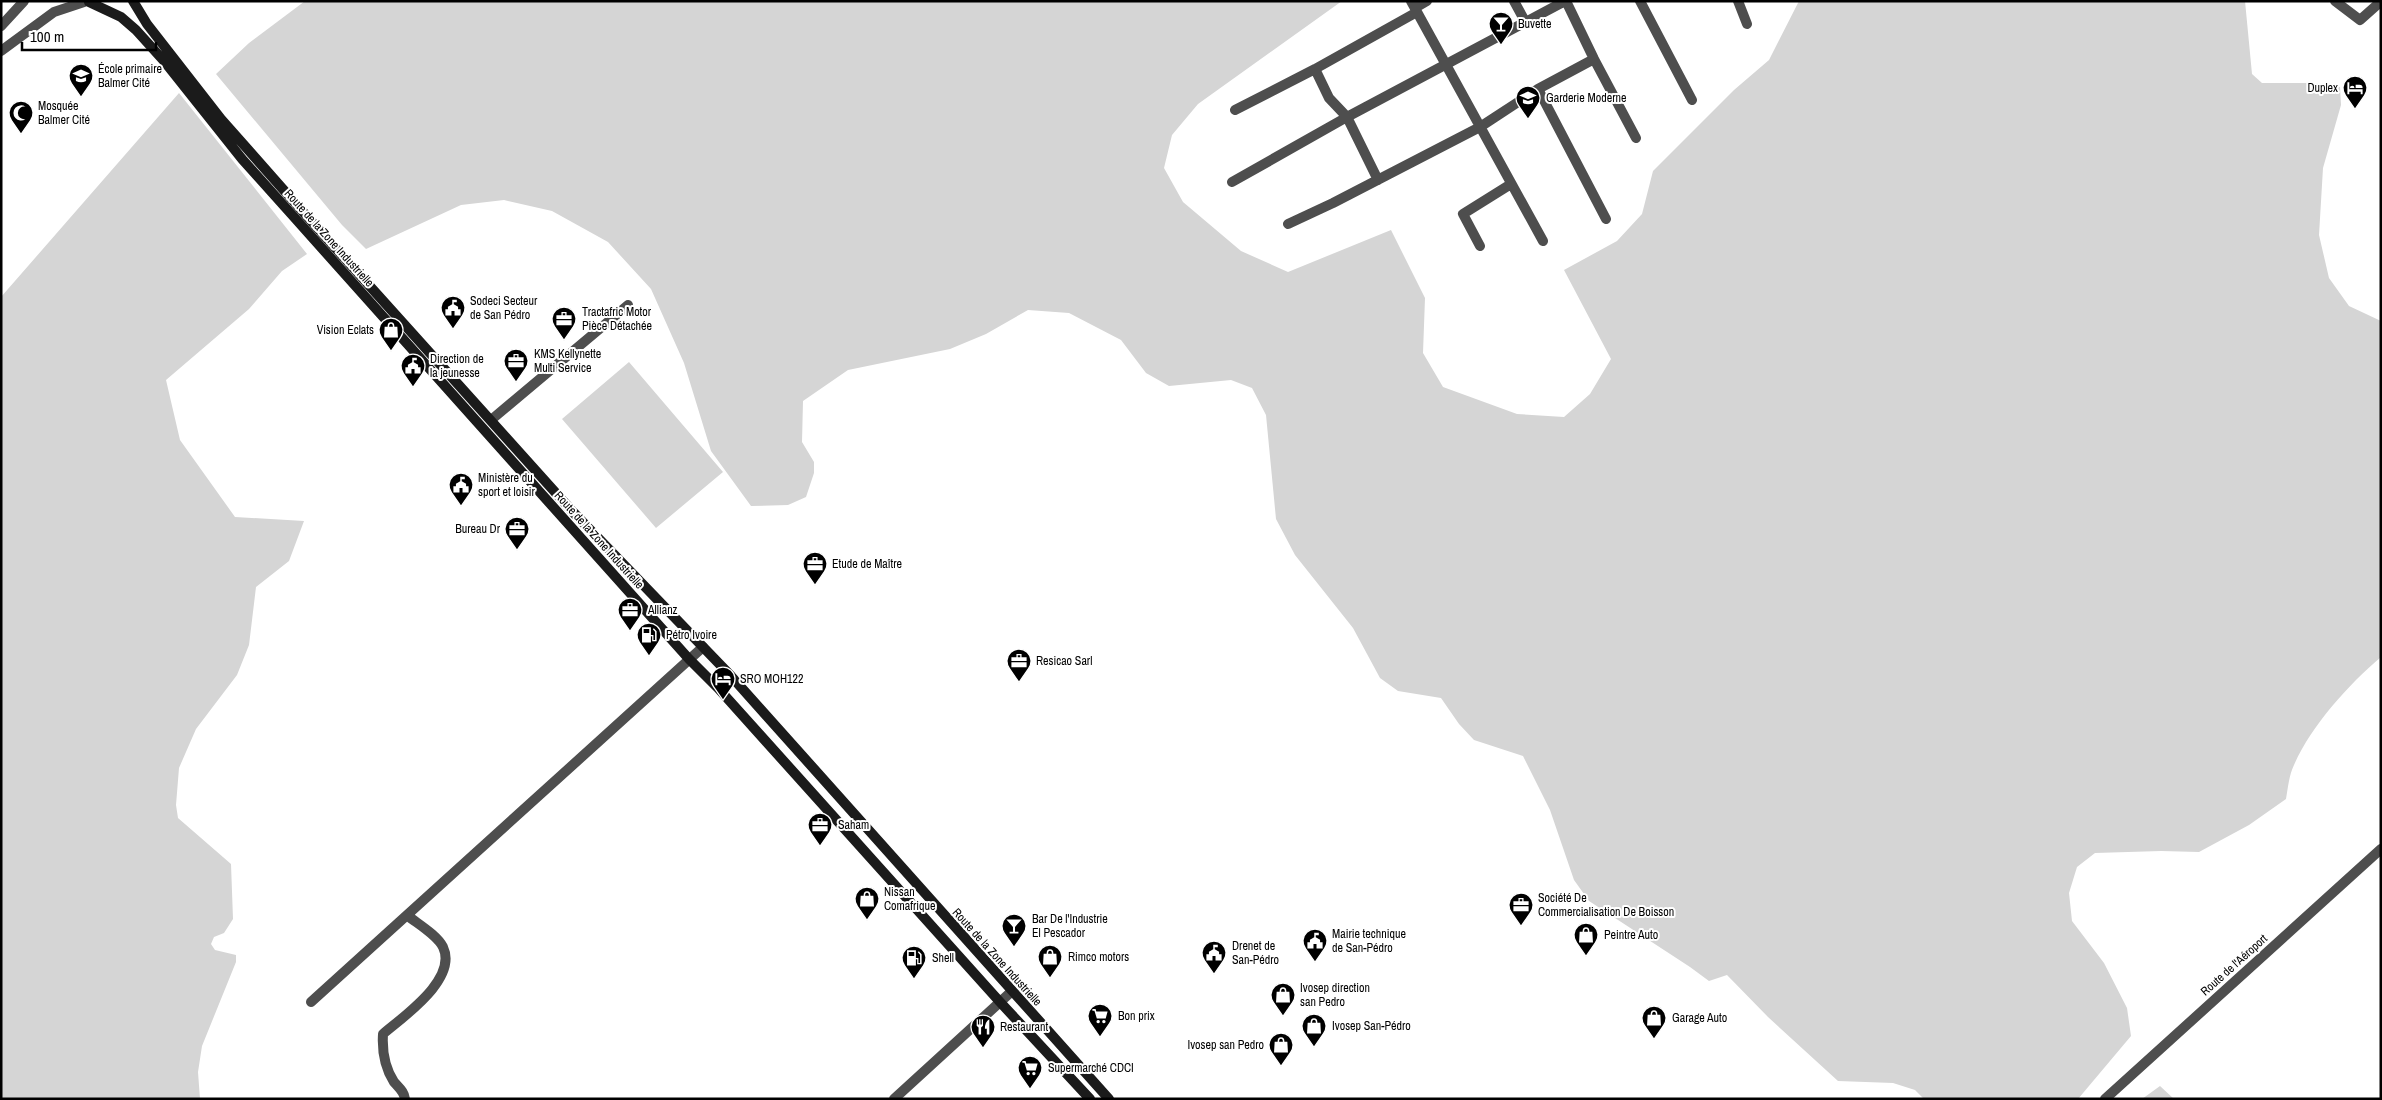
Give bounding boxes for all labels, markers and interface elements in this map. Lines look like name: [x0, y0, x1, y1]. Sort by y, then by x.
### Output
bar icon: Buvette: [1488, 11, 1514, 45]
place label: Buvette: [1518, 16, 1551, 32]
scale bar: [22, 20, 156, 52]
text: 100 m: [30, 26, 64, 47]
place label: École primaire Balmer Cité: [98, 61, 162, 91]
school or university icon: École primaire Balmer Cité: [68, 63, 94, 97]
hotel icon: Duplex: [2342, 75, 2368, 109]
place label: Duplex: [2307, 80, 2338, 96]
school or university icon: Garderie Moderne: [1515, 85, 1541, 119]
place label: Garderie Moderne: [1546, 90, 1626, 106]
place label: Mosquée Balmer Cité: [38, 98, 90, 128]
mosque icon: Mosquée Balmer Cité: [8, 100, 34, 134]
street label: Route de la Zone Industrielle: [281, 186, 377, 290]
place label: Sodeci Secteur de San Pédro: [470, 293, 538, 323]
public building icon: Sodeci Secteur de San Pédro: [440, 295, 466, 329]
place label: Tractafric Motor Pièce Détachée: [582, 304, 652, 334]
office icon: Tractafric Motor Pièce Détachée: [551, 306, 577, 340]
shop icon: Vision Eclats: [378, 317, 404, 351]
place label: Vision Eclats: [317, 322, 374, 338]
place label: KMS Kellynette Multi Service: [534, 346, 601, 376]
office icon: KMS Kellynette Multi Service: [503, 348, 529, 382]
place label: Direction de la jeunesse: [430, 351, 484, 381]
public building icon: Direction de la jeunesse: [400, 353, 426, 387]
place label: Ministère du sport et loisir: [478, 470, 536, 500]
public building icon: Ministère du sport et loisir: [448, 472, 474, 506]
street label: Route de la Zone Industrielle: [551, 488, 647, 592]
office icon: Bureau Dr: [504, 516, 530, 550]
place label: Bureau Dr: [455, 521, 501, 537]
office icon: Etude de Maître: [802, 551, 828, 585]
place label: Etude de Maître: [832, 556, 902, 572]
office icon: Allianz: [617, 597, 643, 631]
place label: Allianz: [647, 602, 678, 618]
fuel station icon: Pétro Ivoire: [636, 622, 662, 656]
place label: Pétro Ivoire: [666, 627, 717, 643]
office icon: Resicao Sarl: [1006, 648, 1032, 682]
place label: Resicao Sarl: [1036, 653, 1092, 669]
hotel icon: SRO MOH122: [710, 666, 736, 700]
place label: SRO MOH122: [740, 671, 803, 687]
office icon: Saham: [807, 812, 833, 846]
place label: Saham: [838, 817, 869, 833]
place label: Nissan Comafrique: [884, 884, 935, 914]
shop icon: Nissan Comafrique: [854, 886, 880, 920]
place label: Société De Commercialisation De Boisson: [1538, 890, 1674, 920]
office icon: Société De Commercialisation De Boisson: [1508, 892, 1534, 926]
street label: Route de la Zone Industrielle: [949, 905, 1045, 1009]
place label: Bar De l'Industrie El Pescador: [1032, 911, 1108, 941]
bar icon: Bar De l'Industrie El Pescador: [1001, 913, 1027, 947]
shop icon: Peintre Auto: [1573, 922, 1599, 956]
place label: Mairie technique de San-Pédro: [1332, 926, 1406, 956]
place label: Peintre Auto: [1604, 927, 1658, 943]
public building icon: Mairie technique de San-Pédro: [1302, 928, 1328, 962]
street label: Route de l'Aéroport: [2197, 931, 2271, 999]
place label: Drenet de San-Pédro: [1232, 938, 1279, 968]
public building icon: Drenet de San-Pédro: [1201, 940, 1227, 974]
shop icon: Rimco motors: [1037, 944, 1063, 978]
fuel station icon: Shell: [901, 945, 927, 979]
place label: Rimco motors: [1068, 949, 1129, 965]
place label: Shell: [932, 950, 954, 966]
place label: Ivosep direction san Pedro: [1300, 980, 1370, 1010]
shop icon: Ivosep direction san Pedro: [1270, 982, 1296, 1016]
supermarket icon: Bon prix: [1087, 1003, 1113, 1037]
shop icon: Garage Auto: [1641, 1005, 1667, 1039]
place label: Bon prix: [1118, 1008, 1155, 1024]
place label: Garage Auto: [1672, 1010, 1727, 1026]
shop icon: Ivosep San-Pédro: [1301, 1013, 1327, 1047]
restaurant icon: Restaurant: [970, 1014, 996, 1048]
place label: Ivosep San-Pédro: [1332, 1018, 1411, 1034]
place label: Restaurant: [1000, 1019, 1048, 1035]
shop icon: Ivosep san Pedro: [1268, 1032, 1294, 1066]
place label: Ivosep san Pedro: [1187, 1037, 1264, 1053]
supermarket icon: Supermarché CDCI: [1017, 1055, 1043, 1089]
place label: Supermarché CDCI: [1048, 1060, 1134, 1076]

